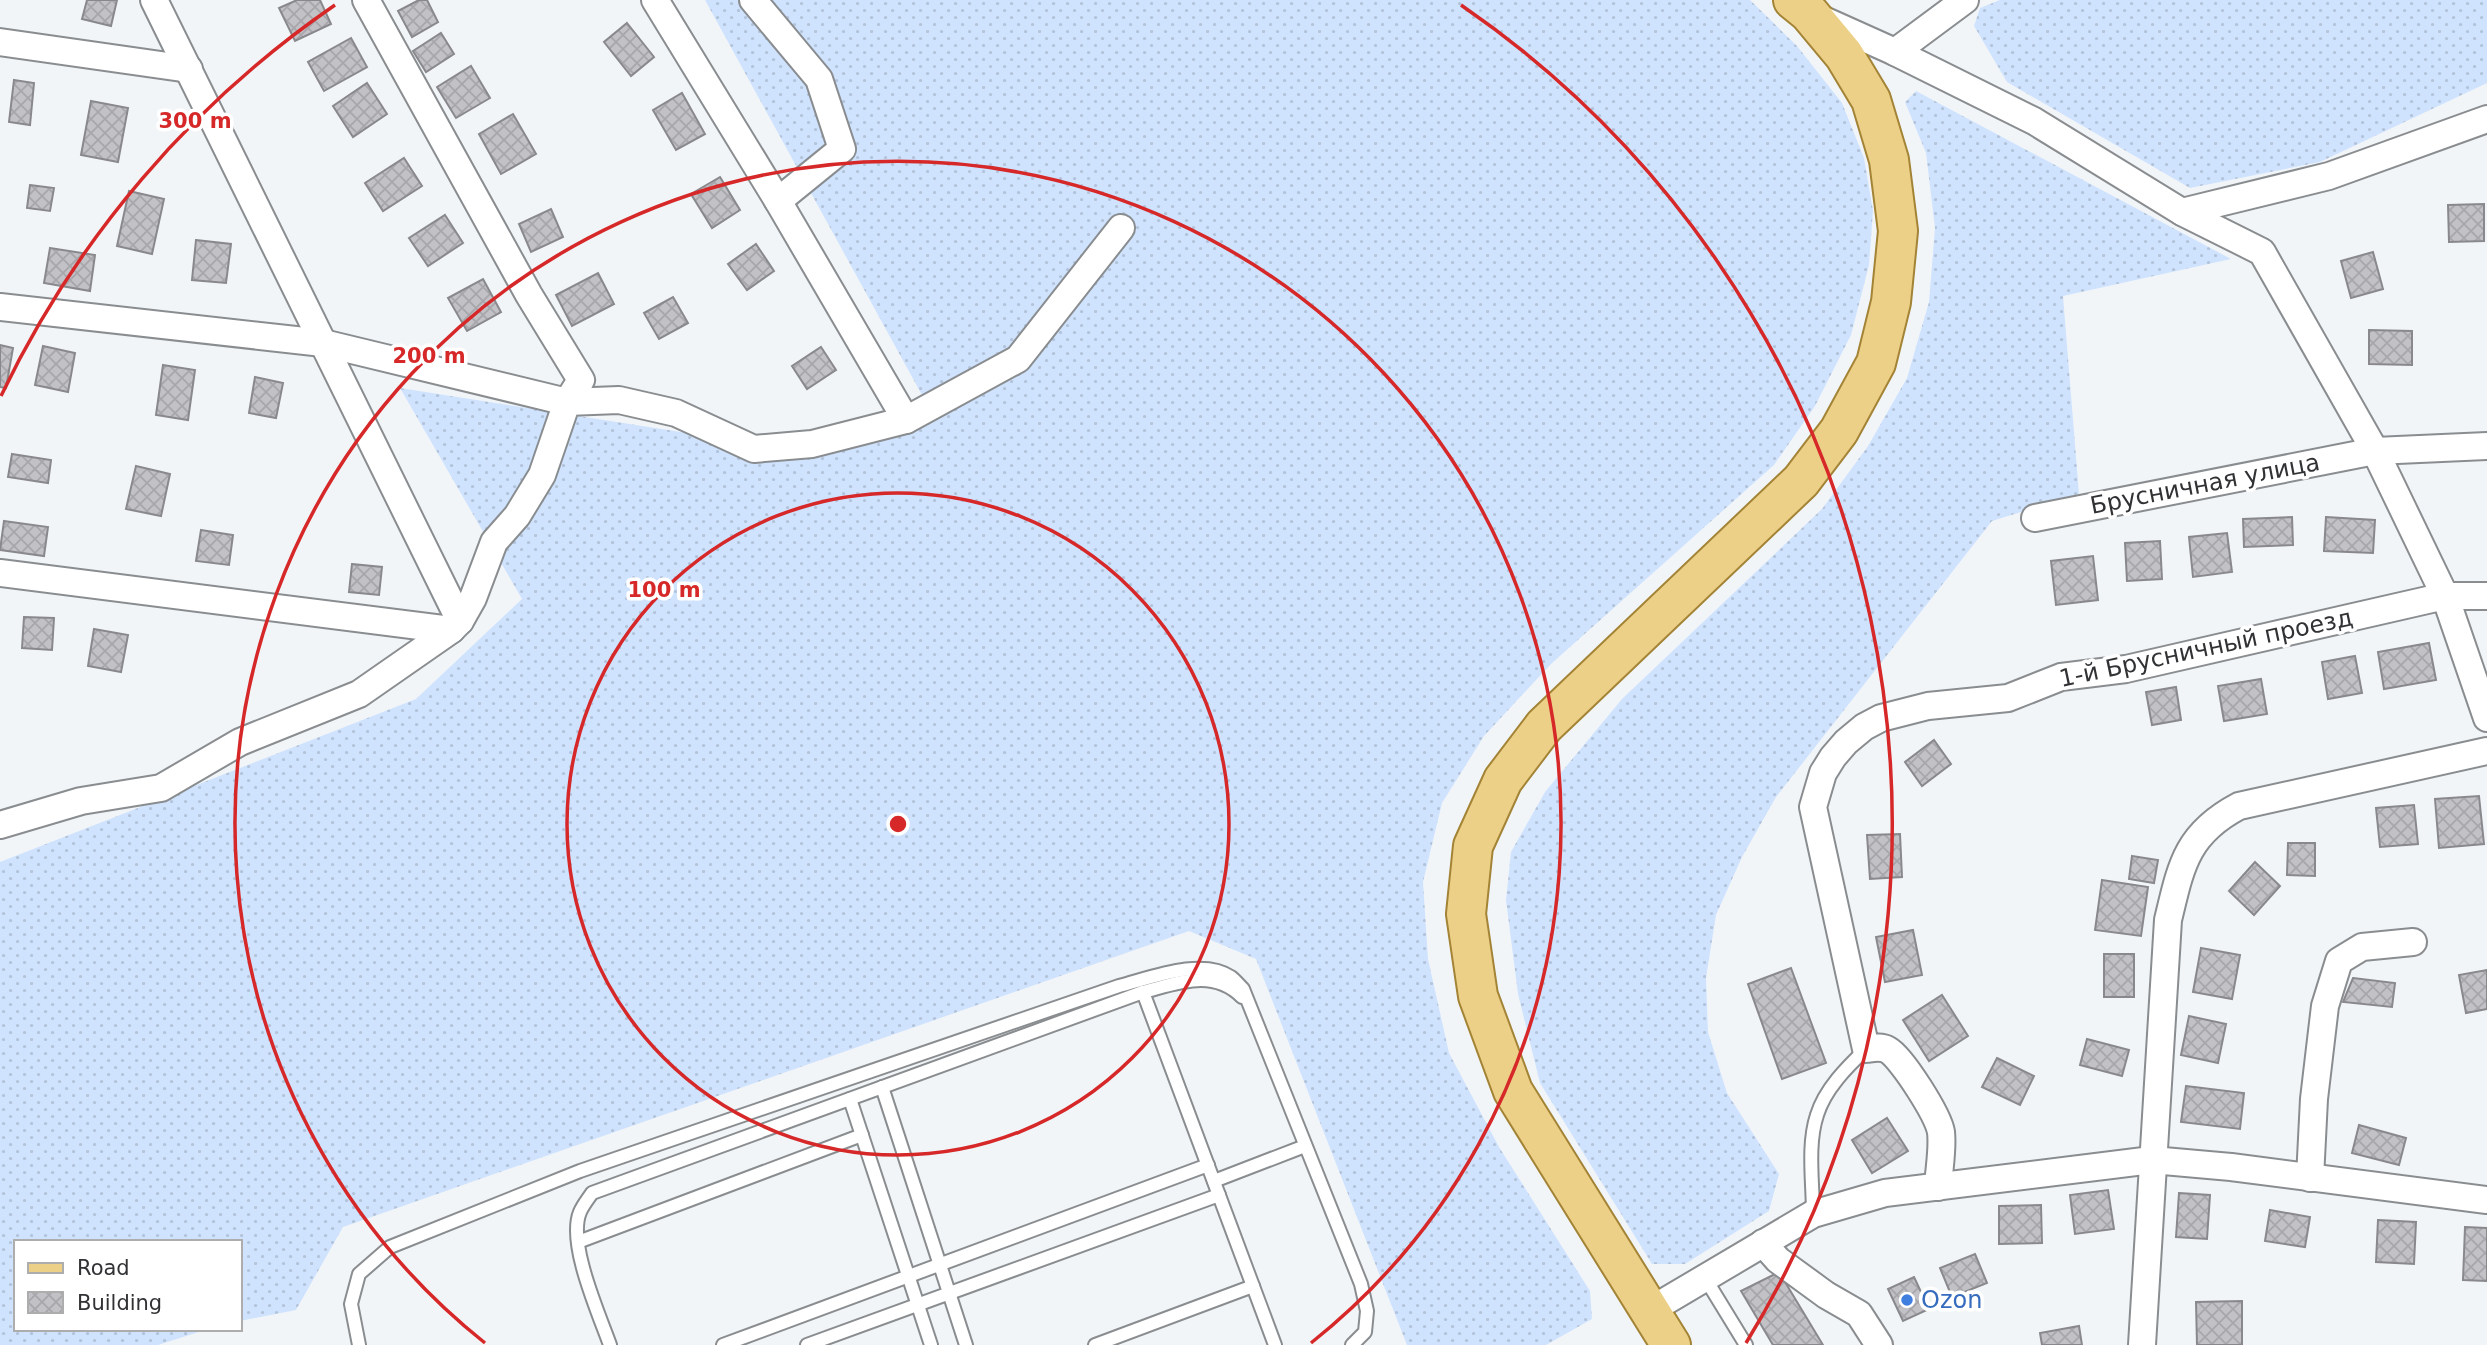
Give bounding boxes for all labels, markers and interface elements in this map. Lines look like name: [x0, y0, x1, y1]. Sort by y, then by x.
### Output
text: 300 m: [158, 109, 232, 133]
text: 200 m: [392, 344, 466, 368]
street label: Брусничная улица: [2088, 448, 2322, 520]
text: 100 m: [627, 578, 701, 602]
street label: 1-й Брусничный проезд: [2057, 603, 2355, 693]
centre of rings: [886, 812, 910, 836]
legend: [14, 1240, 242, 1331]
text: Road: [77, 1256, 130, 1280]
place label: Ozon: [1921, 1286, 1982, 1314]
text: Building: [77, 1291, 162, 1315]
marker: Ozon: [1899, 1292, 1915, 1308]

